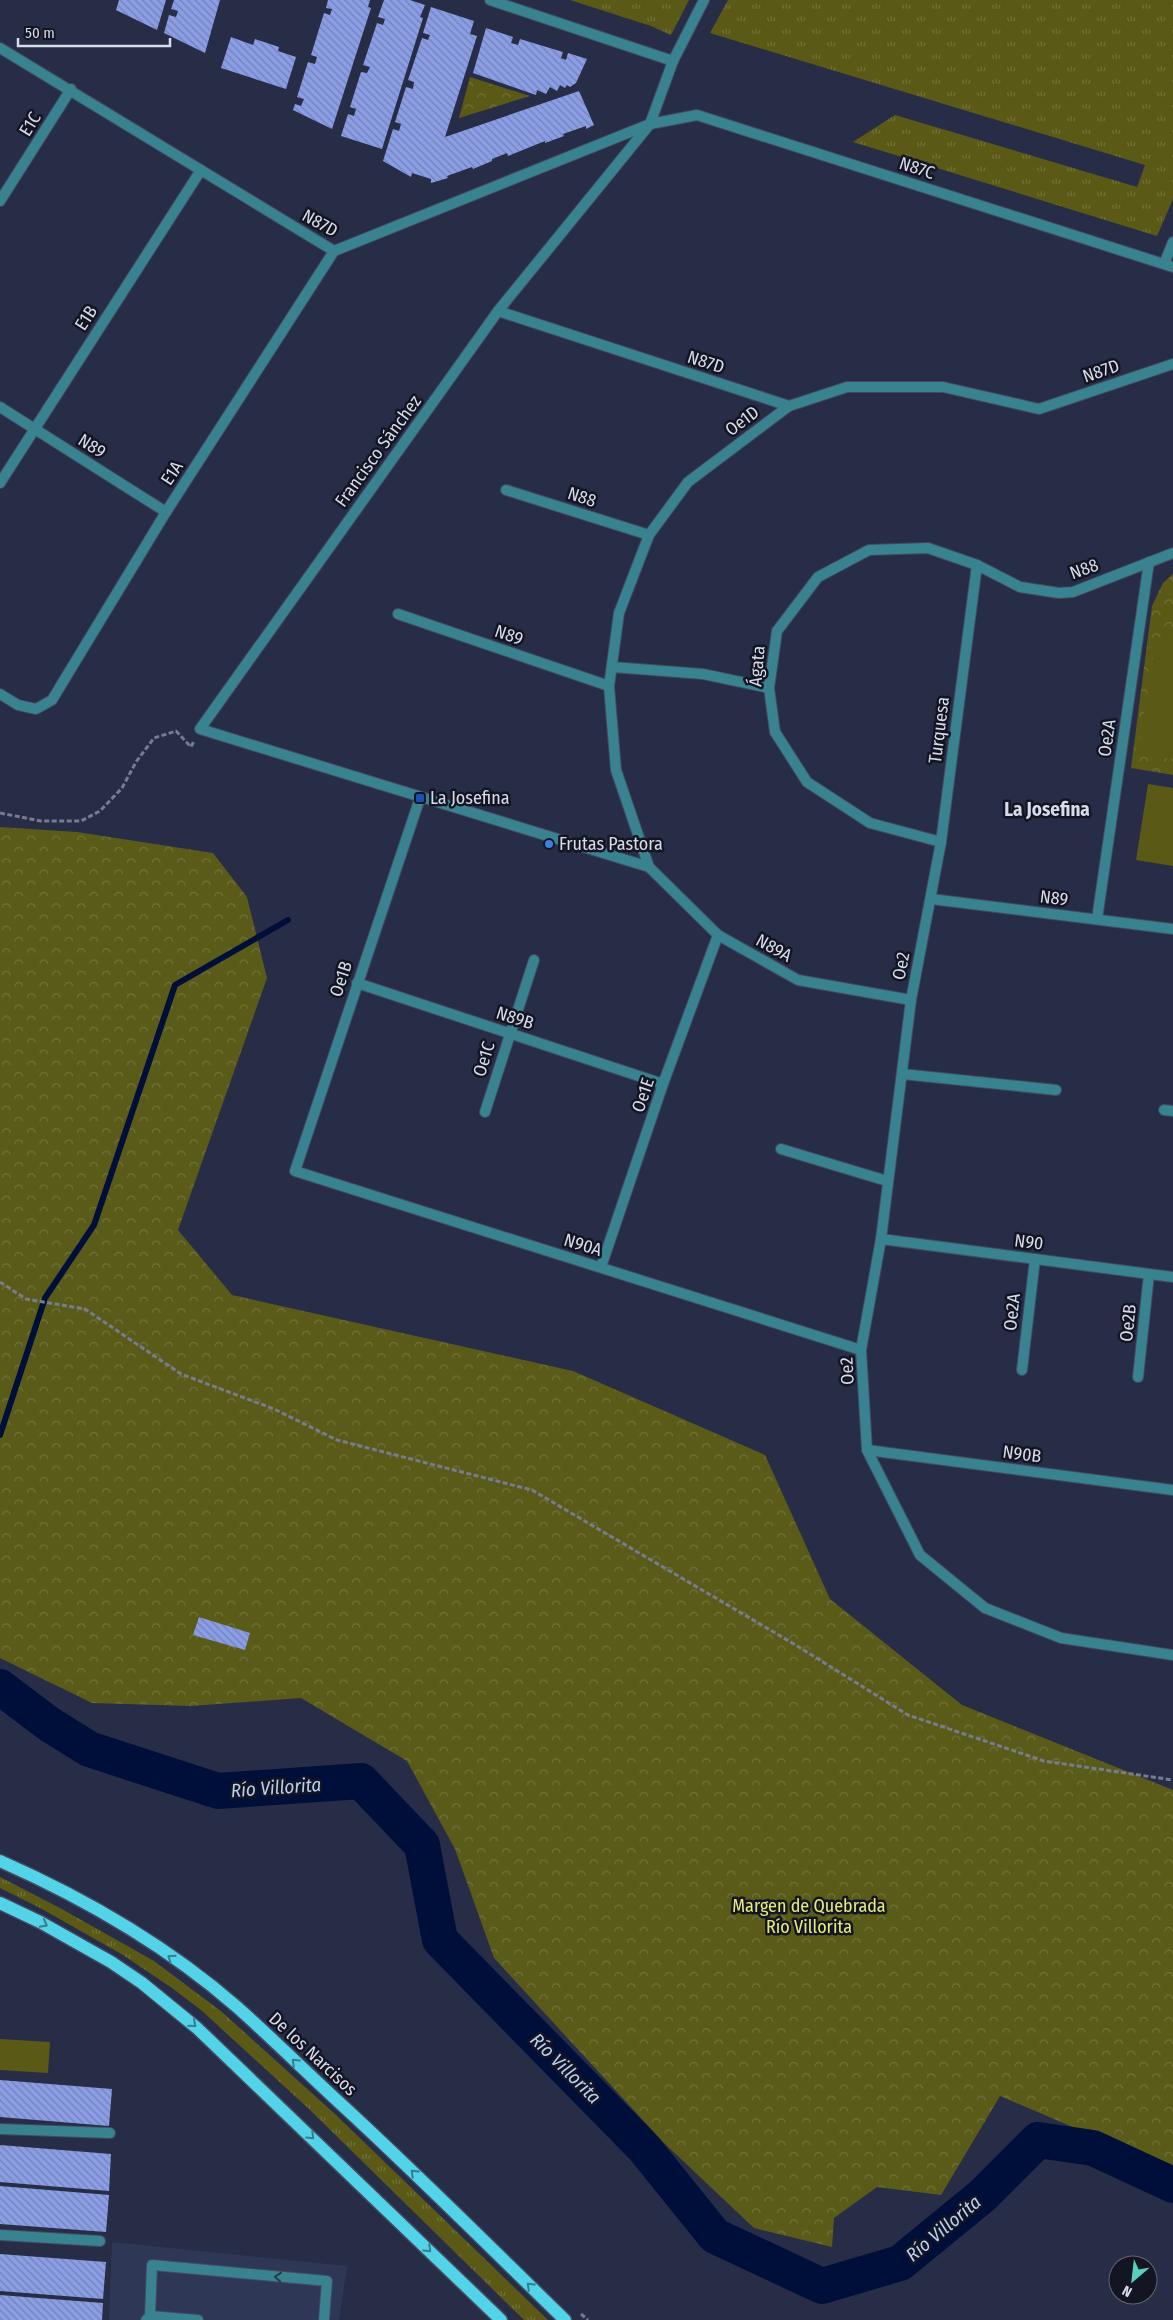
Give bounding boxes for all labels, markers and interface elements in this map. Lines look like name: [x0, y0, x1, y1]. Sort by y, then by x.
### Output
scale bar: [18, 15, 170, 47]
text: 50 m: [25, 24, 55, 42]
street label: E1C: [14, 108, 46, 140]
street label: N87C: [897, 152, 937, 184]
street label: N87D: [298, 204, 342, 242]
street label: E1B: [70, 301, 102, 334]
street label: N87D: [685, 346, 727, 378]
street label: N87D: [1080, 355, 1122, 387]
street label: Francisco Sánchez: [330, 391, 426, 511]
street label: Oe1D: [721, 401, 763, 441]
street label: N89: [74, 429, 110, 463]
street label: E1A: [156, 456, 188, 489]
street label: N88: [565, 482, 599, 512]
street label: N88: [1067, 554, 1101, 584]
street label: N89: [492, 620, 526, 650]
street label: Ágata: [743, 644, 770, 687]
street label: Turquesa: [924, 695, 954, 765]
street label: Oe2A: [1094, 718, 1121, 758]
place label: La Josefina: [430, 787, 510, 809]
marker: La Josefina: [414, 792, 426, 804]
district label: La Josefina: [1004, 798, 1090, 821]
place label: Frutas Pastora: [559, 833, 663, 855]
marker: Frutas Pastora: [543, 838, 555, 850]
street label: N89: [1039, 885, 1069, 911]
street label: N89A: [752, 929, 796, 967]
street label: Oe2: [888, 950, 914, 982]
street label: Oe1B: [325, 958, 357, 1000]
street label: N89B: [493, 1002, 537, 1034]
street label: Oe1C: [468, 1039, 500, 1079]
street label: Oe1E: [627, 1075, 659, 1115]
street label: N90A: [561, 1229, 605, 1261]
street label: N90: [1013, 1229, 1045, 1255]
street label: Oe2A: [999, 1292, 1025, 1332]
street label: Oe2B: [1115, 1303, 1141, 1343]
street label: Oe2: [835, 1356, 859, 1385]
street label: N90B: [1001, 1441, 1043, 1467]
water label: Río Villorita: [230, 1773, 322, 1802]
park label: Margen de Quebrada Río Villorita: [732, 1895, 886, 1938]
one-way arrow: [39, 1918, 48, 1928]
one-way arrow: [167, 1954, 176, 1964]
street label: De los Narcisos: [264, 2008, 362, 2101]
one-way arrow: [187, 2019, 196, 2028]
water label: Río Villorita: [525, 2028, 606, 2109]
one-way arrow: [292, 2058, 301, 2067]
one-way arrow: [305, 2130, 314, 2139]
one-way arrow: [411, 2170, 420, 2179]
water label: Río Villorita: [901, 2190, 985, 2266]
one-way arrow: [422, 2243, 431, 2252]
north arrow: [1108, 2255, 1158, 2305]
one-way arrow: [274, 2271, 282, 2282]
text: N: [1119, 2282, 1135, 2301]
one-way arrow: [527, 2283, 536, 2292]

